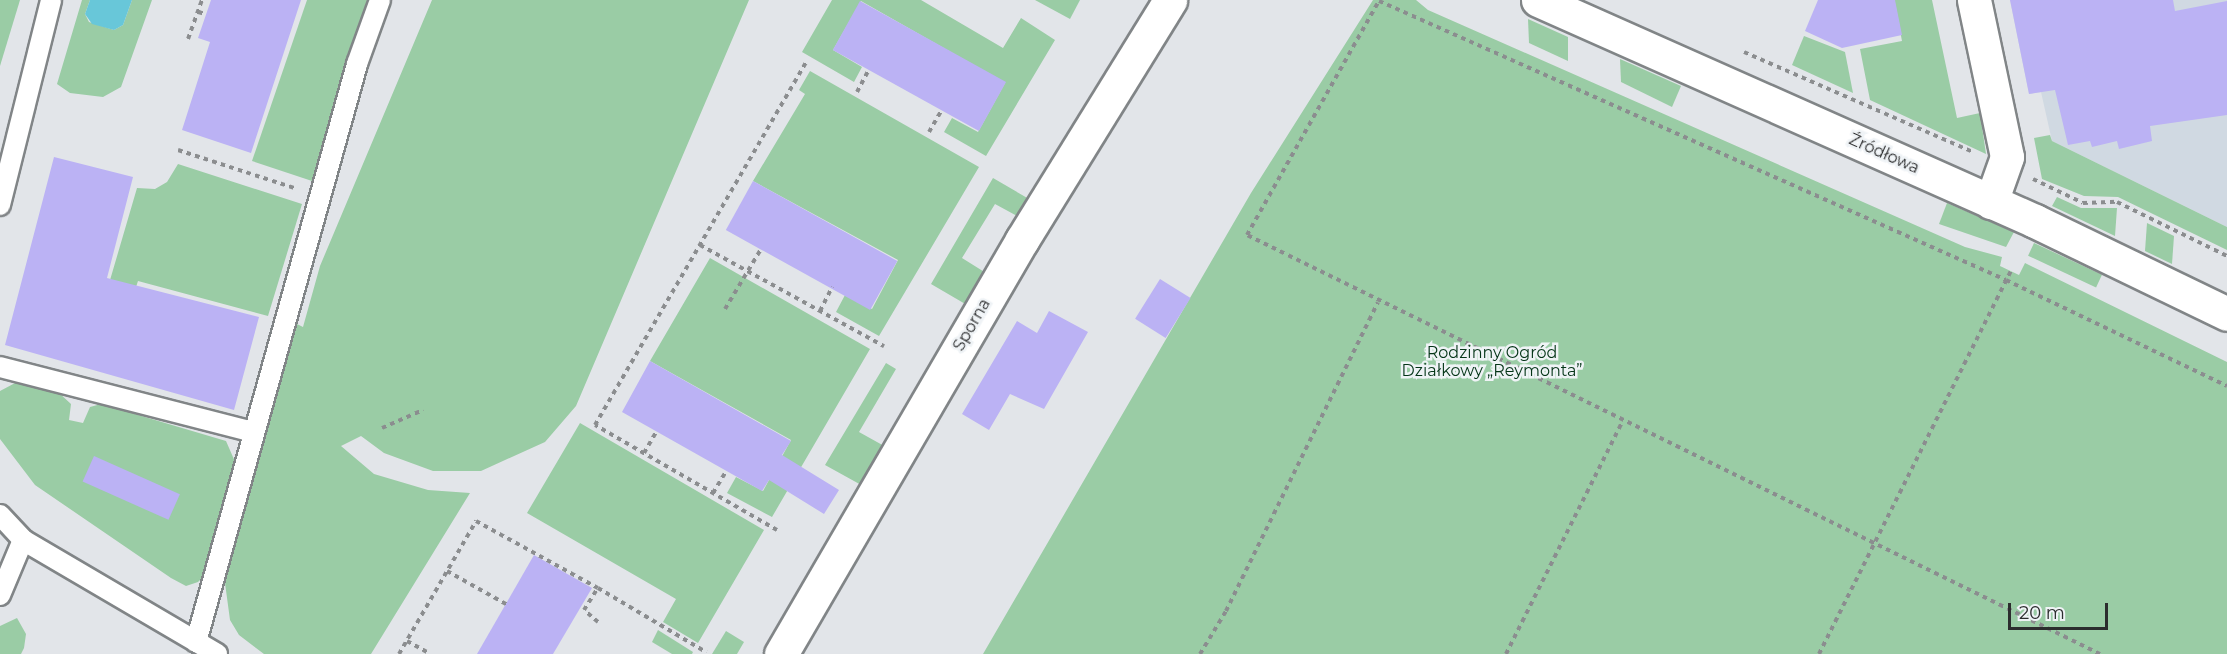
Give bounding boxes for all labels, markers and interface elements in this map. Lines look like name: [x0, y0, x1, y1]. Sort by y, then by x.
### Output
street label: Źródłowa: [1846, 130, 1922, 178]
street label: Sporna: [949, 295, 995, 355]
park label: Rodzinny Ogród Działkowy „Reymonta”: [1402, 343, 1582, 381]
scale bar: [2011, 591, 2112, 629]
text: 20 m: [2019, 602, 2065, 624]

